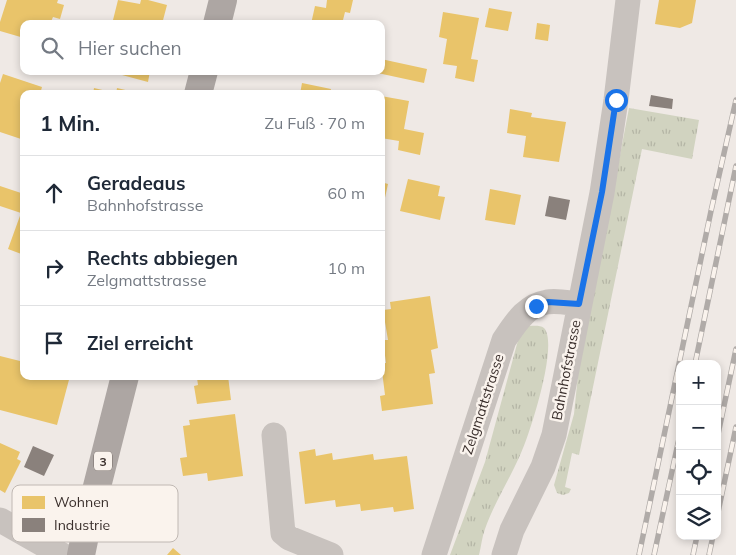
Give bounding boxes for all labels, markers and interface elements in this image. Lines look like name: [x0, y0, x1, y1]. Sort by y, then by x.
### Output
search box: [20, 20, 385, 75]
icon: search: [38, 34, 66, 62]
text: Hier suchen: [78, 36, 182, 60]
route start: [605, 89, 628, 112]
text: 1 Min.: [40, 110, 100, 136]
text: Zu Fuß · 70 m: [265, 113, 365, 133]
text: Geradeaus: [87, 171, 185, 195]
icon: ahead: [40, 179, 68, 207]
text: 60 m: [328, 183, 365, 203]
text: Bahnhofstrasse: [87, 195, 203, 215]
text: Rechts abbiegen: [87, 246, 238, 270]
icon: right: [40, 254, 68, 282]
text: 10 m: [328, 258, 365, 278]
text: Zelgmattstrasse: [87, 270, 206, 290]
route end: [525, 295, 548, 318]
street label: Bahnhofstrasse: [547, 318, 585, 422]
icon: arrive: [40, 329, 68, 357]
text: Ziel erreicht: [87, 331, 193, 355]
street label: Zelgmattstrasse: [458, 352, 508, 456]
map controls: [676, 360, 721, 540]
button: +: [676, 360, 721, 405]
button: −: [676, 405, 721, 450]
button: locate: [676, 450, 721, 495]
road number: 3: [94, 452, 112, 471]
legend: [12, 485, 178, 542]
text: Wohnen: [54, 493, 109, 511]
button: layers: [676, 495, 721, 540]
text: Industrie: [54, 516, 110, 534]

